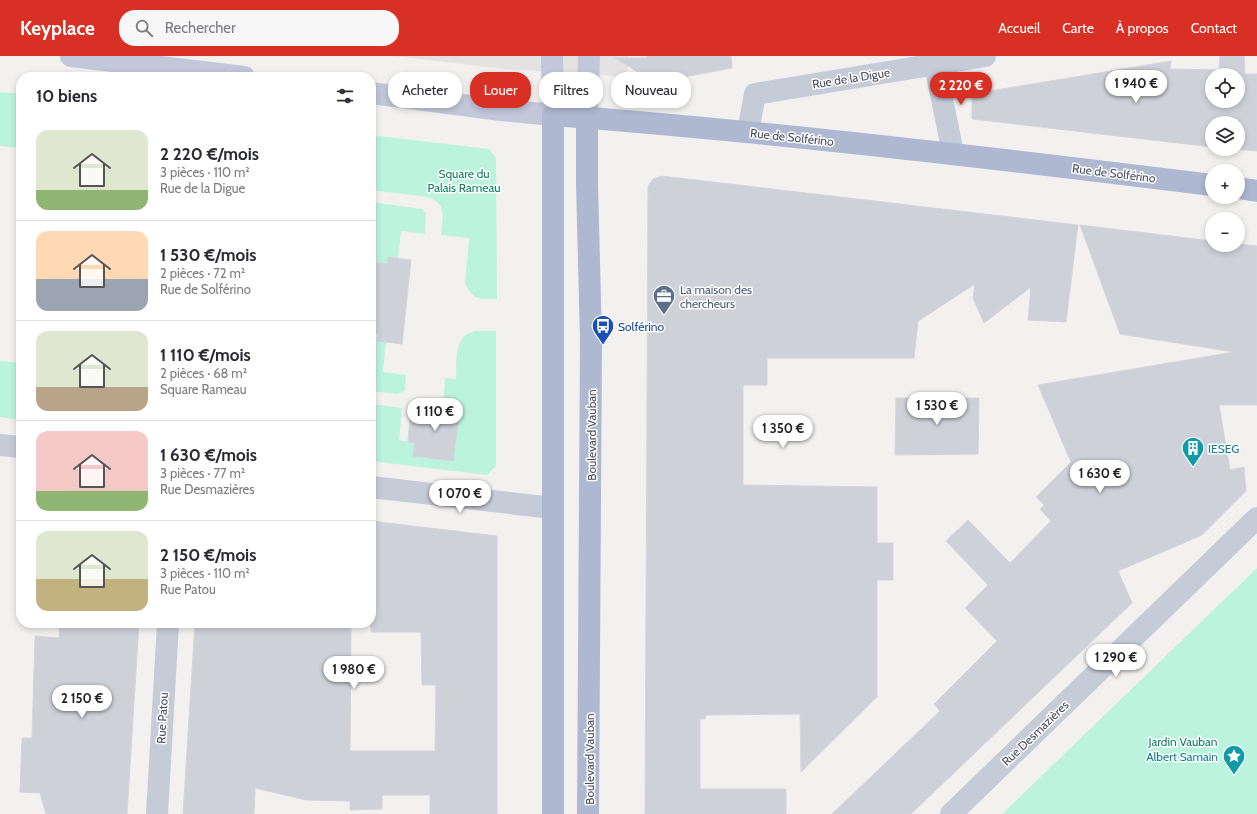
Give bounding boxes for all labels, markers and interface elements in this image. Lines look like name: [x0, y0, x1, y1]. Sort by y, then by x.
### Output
search box: [119, 10, 399, 46]
text: Keyplace: [20, 17, 95, 40]
icon: search: [133, 17, 155, 39]
text: Rechercher: [165, 19, 236, 37]
text: Accueil: [998, 19, 1040, 37]
text: Carte: [1062, 19, 1094, 37]
text: À propos: [1116, 19, 1169, 37]
text: Contact: [1191, 19, 1237, 37]
street label: Rue de la Digue: [811, 64, 891, 92]
map controls: [1205, 68, 1245, 252]
button: locate: [1205, 68, 1245, 108]
pin: 1 940 €: [1099, 70, 1173, 104]
chip: Acheter: [388, 72, 462, 108]
chip: Louer: [470, 72, 531, 108]
chip: Filtres: [539, 72, 603, 108]
chip: Nouveau: [611, 72, 691, 108]
pin: 2 220 €: [924, 72, 998, 106]
text: 1 940 €: [1114, 75, 1158, 91]
text: 2 220 €: [939, 77, 983, 93]
icon: filters: [334, 85, 356, 107]
text: 10 biens: [36, 86, 97, 106]
button: layers: [1205, 116, 1245, 156]
street label: Rue de Solférino: [750, 125, 835, 149]
text: 2 220 €/mois: [160, 144, 259, 164]
icon: home: [68, 146, 116, 194]
street label: Rue de Solférino: [1071, 160, 1157, 186]
text: 3 pièces · 110 m²: [160, 164, 250, 180]
button: +: [1205, 164, 1245, 204]
park label: Square du Palais Rameau: [428, 166, 500, 195]
text: Rue de la Digue: [160, 180, 245, 196]
button: −: [1205, 212, 1245, 252]
text: 1 530 €/mois: [160, 245, 257, 265]
icon: home: [68, 247, 116, 295]
text: 2 pièces · 72 m²: [160, 265, 245, 281]
text: Rue de Solférino: [160, 281, 251, 297]
place label: La maison des chercheurs: [680, 282, 752, 311]
office icon: La maison des chercheurs: [651, 283, 677, 316]
bus stop icon: Solférino: [590, 313, 616, 346]
place label: Solférino: [618, 319, 664, 334]
text: 1 110 €/mois: [160, 345, 251, 365]
icon: home: [68, 347, 116, 395]
text: 2 pièces · 68 m²: [160, 365, 247, 381]
text: Square Rameau: [160, 381, 247, 397]
street label: Boulevard Vauban: [584, 389, 599, 481]
pin: 1 530 €: [900, 392, 974, 426]
text: 1 530 €: [916, 397, 958, 413]
pin: 1 110 €: [398, 398, 472, 432]
text: 1 110 €: [416, 403, 454, 419]
pin: 1 350 €: [746, 415, 820, 449]
text: 1 350 €: [762, 420, 804, 436]
building icon: IESEG: [1180, 435, 1206, 468]
place label: IESEG: [1208, 441, 1239, 456]
text: 1 630 €/mois: [160, 445, 257, 465]
icon: home: [68, 447, 116, 495]
pin: 1 630 €: [1063, 460, 1137, 494]
text: 3 pièces · 77 m²: [160, 465, 245, 481]
text: 1 630 €: [1079, 465, 1121, 481]
pin: 1 070 €: [423, 480, 497, 514]
text: Rue Desmazières: [160, 481, 255, 497]
text: 1 070 €: [438, 485, 482, 501]
text: 2 150 €/mois: [160, 545, 256, 565]
icon: home: [68, 547, 116, 595]
text: 3 pièces · 110 m²: [160, 565, 250, 581]
text: Rue Patou: [160, 581, 216, 597]
pin: 1 290 €: [1079, 644, 1153, 678]
text: 1 290 €: [1095, 649, 1137, 665]
pin: 1 980 €: [317, 656, 391, 690]
text: 1 980 €: [332, 661, 376, 677]
pin: 2 150 €: [45, 685, 119, 719]
text: 2 150 €: [61, 690, 103, 706]
street label: Rue Patou: [153, 692, 171, 744]
street label: Rue Desmazières: [998, 697, 1072, 769]
street label: Boulevard Vauban: [582, 713, 597, 805]
park label: Jardin Vauban: [1148, 734, 1218, 749]
place icon: Albert Samain: [1221, 743, 1247, 776]
place label: Albert Samain: [1146, 749, 1218, 764]

